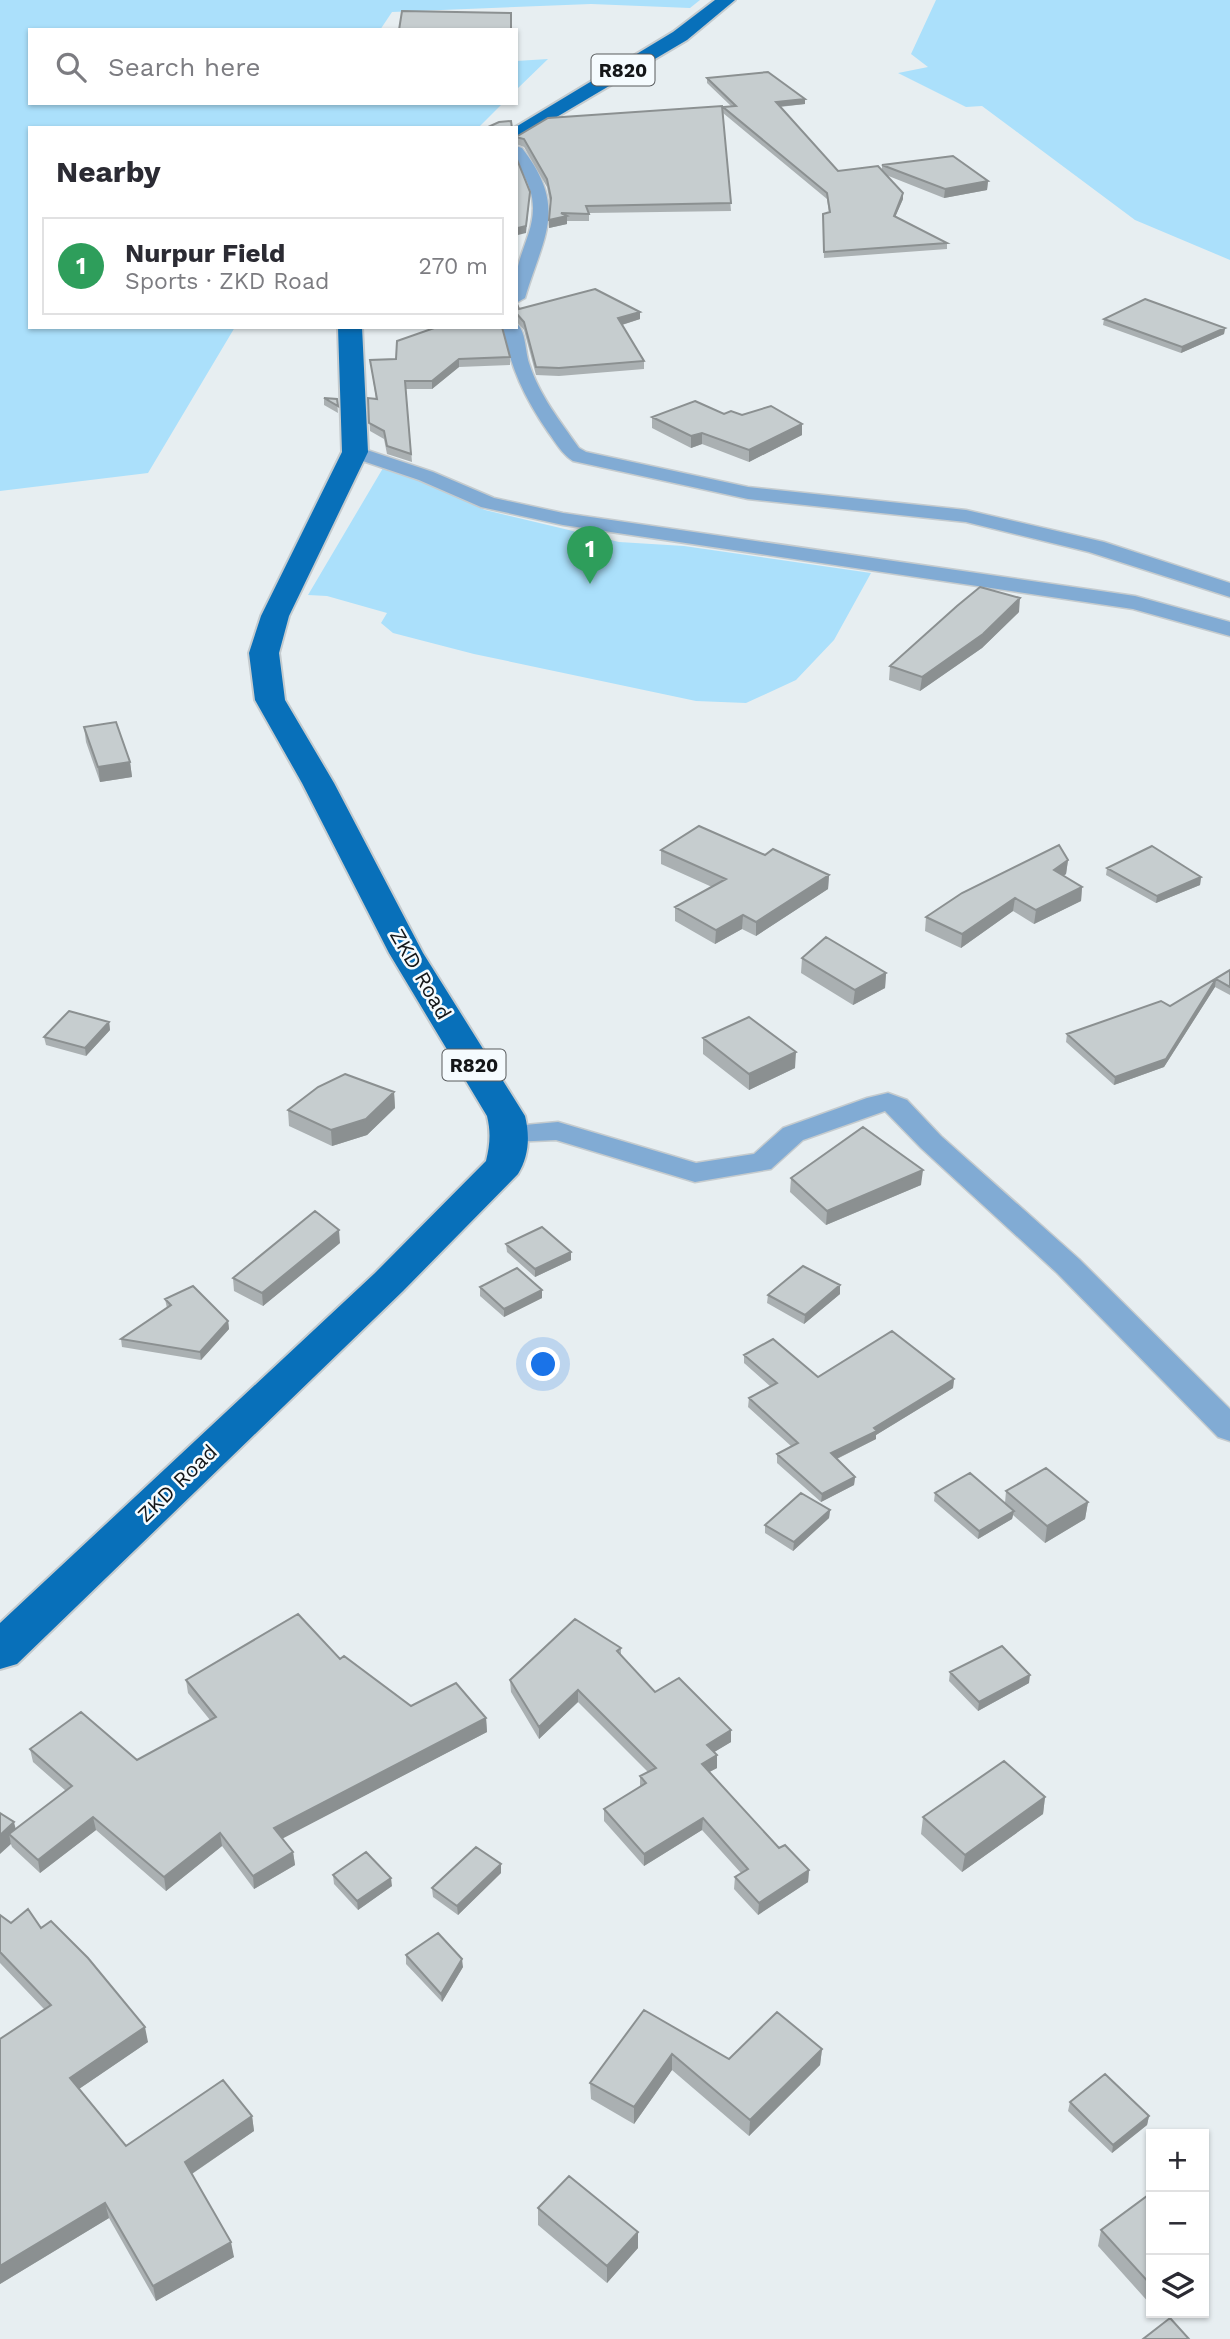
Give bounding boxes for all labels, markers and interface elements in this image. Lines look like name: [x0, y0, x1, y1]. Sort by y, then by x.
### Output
search box: [28, 28, 518, 105]
icon: search: [52, 48, 90, 86]
text: Search here: [108, 52, 260, 82]
road number: R820: [592, 54, 654, 86]
text: Nearby: [56, 154, 161, 189]
text: Nurpur Field: [125, 238, 285, 268]
text: 1: [76, 253, 86, 280]
text: 270 m: [419, 253, 488, 280]
text: Sports · ZKD Road: [125, 268, 329, 295]
pin: 1: [567, 526, 613, 584]
street label: ZKD Road: [385, 924, 457, 1024]
road number: R820: [442, 1050, 505, 1080]
your location: [526, 1347, 560, 1381]
street label: ZKD Road: [132, 1439, 222, 1527]
map controls: [1146, 2129, 1209, 2318]
button: +: [1146, 2129, 1209, 2192]
button: −: [1146, 2192, 1209, 2255]
button: layers: [1146, 2255, 1209, 2318]

